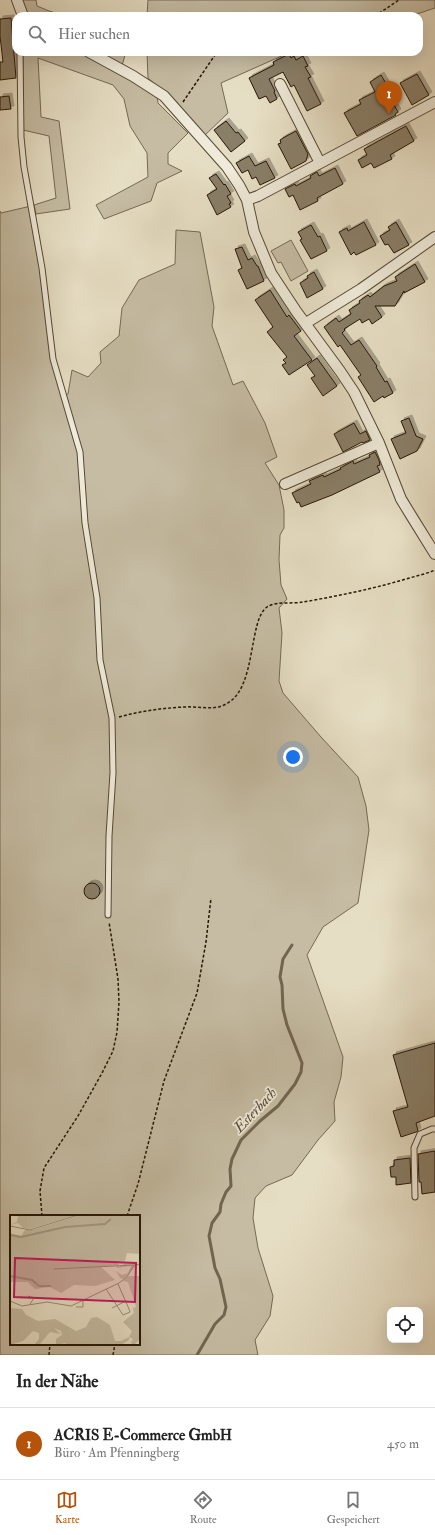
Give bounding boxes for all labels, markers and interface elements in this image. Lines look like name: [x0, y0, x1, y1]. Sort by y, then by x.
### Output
search box: [12, 12, 423, 56]
icon: search: [26, 23, 48, 45]
text: Hier suchen: [58, 25, 130, 44]
pin: 1: [376, 81, 402, 114]
your location: [283, 747, 303, 767]
water label: Esterbach: [229, 1084, 281, 1138]
inset map: [10, 1215, 140, 1345]
map controls: [387, 1307, 423, 1343]
button: locate: [387, 1307, 423, 1343]
text: In der Nähe: [16, 1371, 98, 1392]
text: ACRIS E-Commerce GmbH: [54, 1426, 232, 1445]
text: 1: [27, 1436, 31, 1452]
text: 450 m: [387, 1436, 419, 1452]
text: Büro · Am Pfenningberg: [54, 1445, 180, 1461]
tab: Karte: [55, 1489, 80, 1526]
tab: Route: [190, 1489, 217, 1526]
tab: Gespeichert: [327, 1489, 380, 1526]

